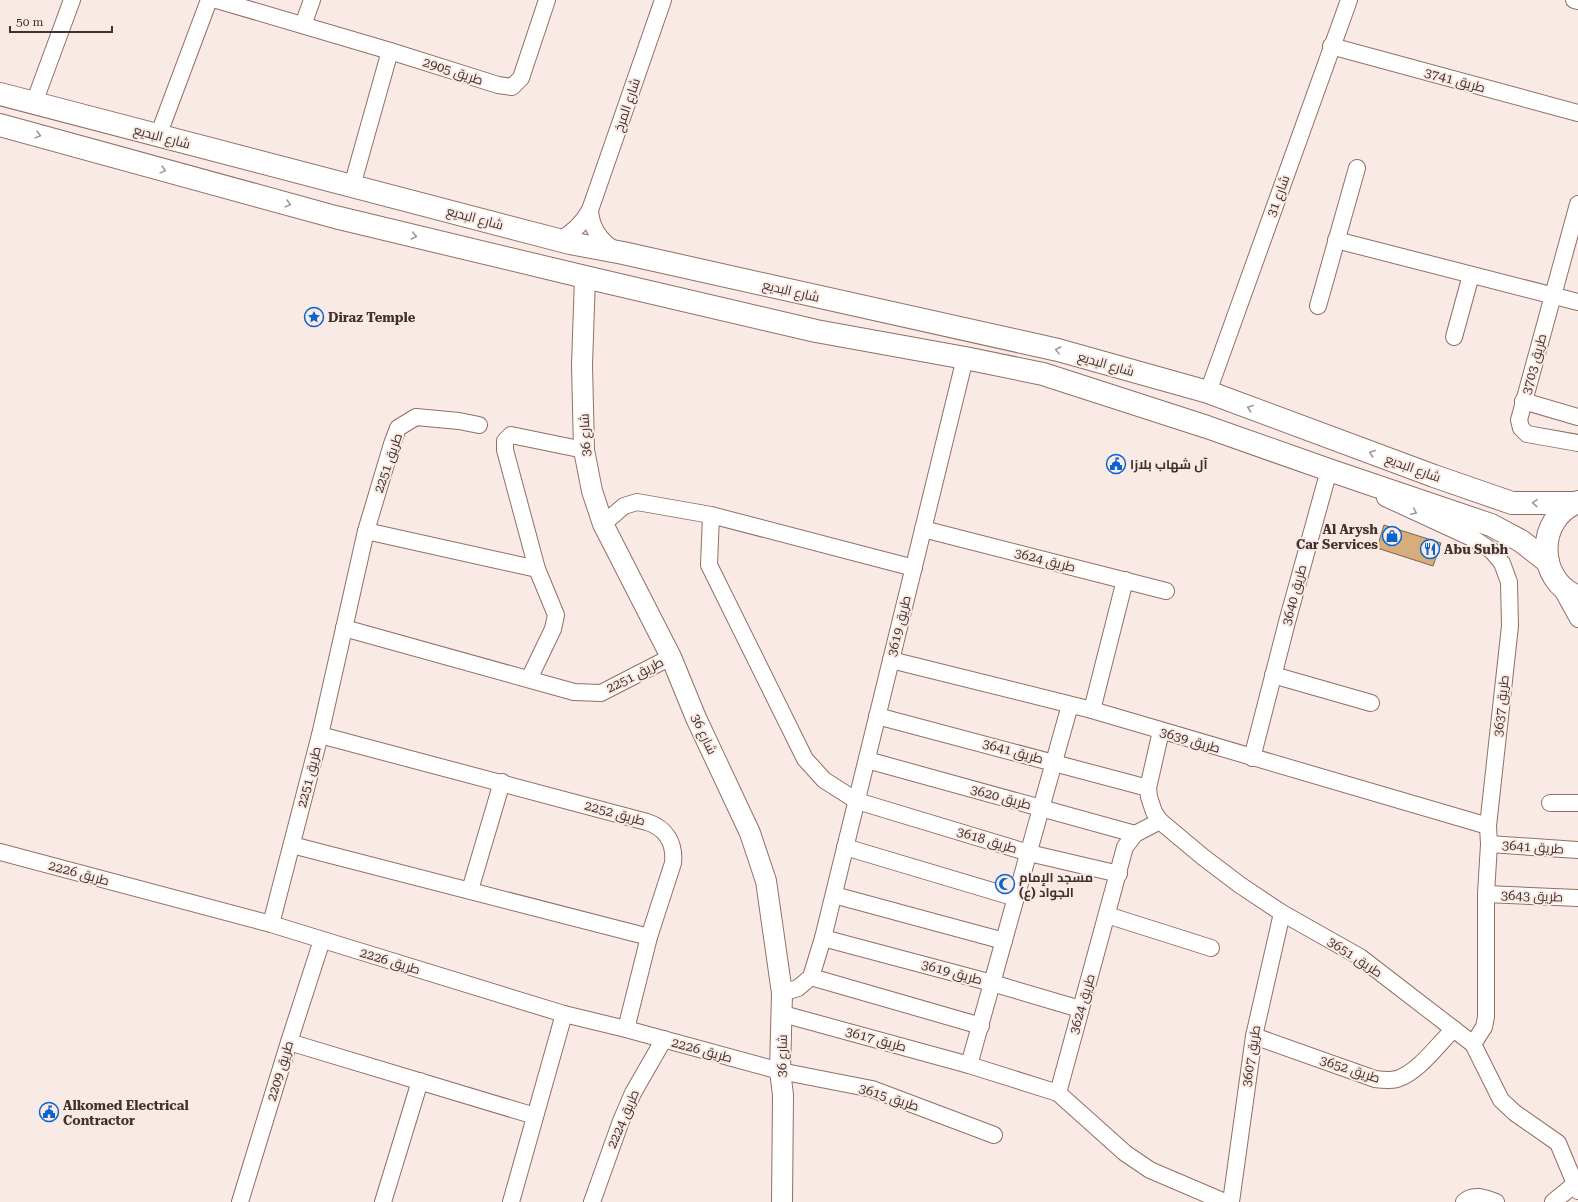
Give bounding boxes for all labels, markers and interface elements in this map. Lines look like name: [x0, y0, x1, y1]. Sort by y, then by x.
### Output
scale bar: [10, 8, 112, 34]
text: 50 m: [16, 15, 43, 29]
street label: طريق 2905: [421, 54, 485, 88]
street label: طريق 3741: [1423, 65, 1487, 95]
street label: شارع المرخ: [611, 76, 644, 134]
street label: شارع البديع: [132, 122, 192, 153]
one-way arrow: [34, 130, 41, 139]
one-way arrow: [160, 165, 166, 173]
street label: شارع 31: [1264, 173, 1293, 219]
one-way arrow: [284, 199, 291, 208]
street label: شارع البديع: [445, 203, 505, 234]
one-way arrow: [410, 231, 417, 240]
street label: شارع البديع: [761, 277, 821, 306]
place icon: Diraz Temple: [303, 306, 325, 328]
place label: Diraz Temple: [328, 310, 416, 325]
street label: طريق 3703: [1519, 332, 1549, 396]
one-way arrow: [1055, 346, 1062, 355]
street label: شارع البديع: [1076, 349, 1136, 380]
one-way arrow: [1246, 404, 1253, 412]
street label: شارع 36: [576, 413, 595, 457]
street label: طريق 2251: [371, 431, 405, 495]
one-way arrow: [1368, 449, 1375, 457]
street label: شارع البديع: [1383, 451, 1443, 486]
public building icon: آل شهاب بلازا: [1105, 453, 1127, 475]
place label: آل شهاب بلازا: [1130, 457, 1208, 473]
one-way arrow: [1532, 499, 1538, 507]
one-way arrow: [1410, 507, 1417, 515]
place label: Al Arysh Car Services: [1296, 522, 1378, 552]
shop icon: Al Arysh Car Services: [1381, 525, 1403, 547]
restaurant icon: Abu Subh: [1419, 538, 1441, 560]
place label: Abu Subh: [1444, 542, 1509, 557]
street label: طريق 3624: [1013, 545, 1077, 575]
street label: طريق 3640: [1279, 563, 1309, 627]
street label: طريق 3619: [884, 594, 914, 658]
street label: طريق 2251: [604, 654, 666, 696]
street label: طريق 3637: [1490, 674, 1512, 738]
street label: شارع 36: [687, 711, 720, 757]
street label: طريق 3639: [1158, 724, 1222, 756]
street label: طريق 3641: [981, 736, 1045, 766]
street label: طريق 2251: [294, 745, 324, 809]
street label: طريق 3620: [969, 782, 1033, 812]
street label: طريق 2252: [583, 798, 647, 828]
street label: طريق 3618: [955, 824, 1019, 856]
street label: طريق 3641: [1501, 837, 1565, 857]
street label: طريق 2226: [47, 858, 111, 888]
place label: مسجد الإمام الجواد (ع): [1019, 870, 1093, 901]
mosque icon: مسجد الإمام الجواد (ع): [994, 873, 1016, 895]
street label: طريق 3643: [1501, 887, 1563, 905]
street label: طريق 3651: [1325, 934, 1385, 980]
street label: طريق 2226: [358, 945, 422, 977]
street label: طريق 3619: [920, 957, 984, 987]
street label: طريق 3624: [1066, 972, 1098, 1036]
street label: طريق 3617: [844, 1024, 908, 1054]
street label: طريق 3607: [1239, 1024, 1263, 1088]
street label: شارع 36: [774, 1034, 791, 1078]
street label: طريق 2226: [670, 1035, 734, 1065]
street label: طريق 2209: [264, 1039, 296, 1103]
street label: طريق 3652: [1318, 1052, 1382, 1086]
street label: طريق 3615: [857, 1080, 921, 1114]
street label: طريق 2224: [604, 1087, 642, 1151]
place label: Alkomed Electrical Contractor: [63, 1098, 189, 1128]
public building icon: Alkomed Electrical Contractor: [38, 1101, 60, 1123]

